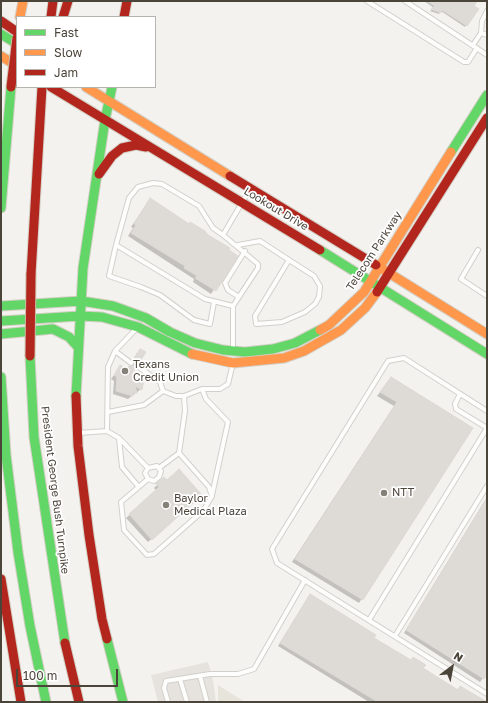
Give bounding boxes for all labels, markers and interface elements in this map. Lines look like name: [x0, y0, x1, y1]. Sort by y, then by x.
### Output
legend: [16, 16, 156, 88]
text: Fast: [54, 25, 79, 40]
text: Slow: [54, 45, 82, 60]
text: Jam: [54, 65, 78, 80]
street label: Lookout Drive: [241, 185, 311, 233]
street label: Telecom Parkway: [343, 209, 405, 293]
place label: Texans Credit Union: [133, 358, 199, 384]
marker: Texans Credit Union: [120, 366, 130, 376]
street label: President George Bush Turnpike: [38, 405, 72, 575]
place label: NTT: [392, 486, 414, 500]
marker: NTT: [379, 488, 389, 498]
place label: Baylor Medical Plaza: [174, 492, 247, 518]
marker: Baylor Medical Plaza: [161, 500, 171, 510]
north arrow: [432, 647, 472, 687]
text: N: [452, 649, 466, 664]
scale bar: [18, 661, 120, 687]
text: 100 m: [23, 668, 57, 683]

